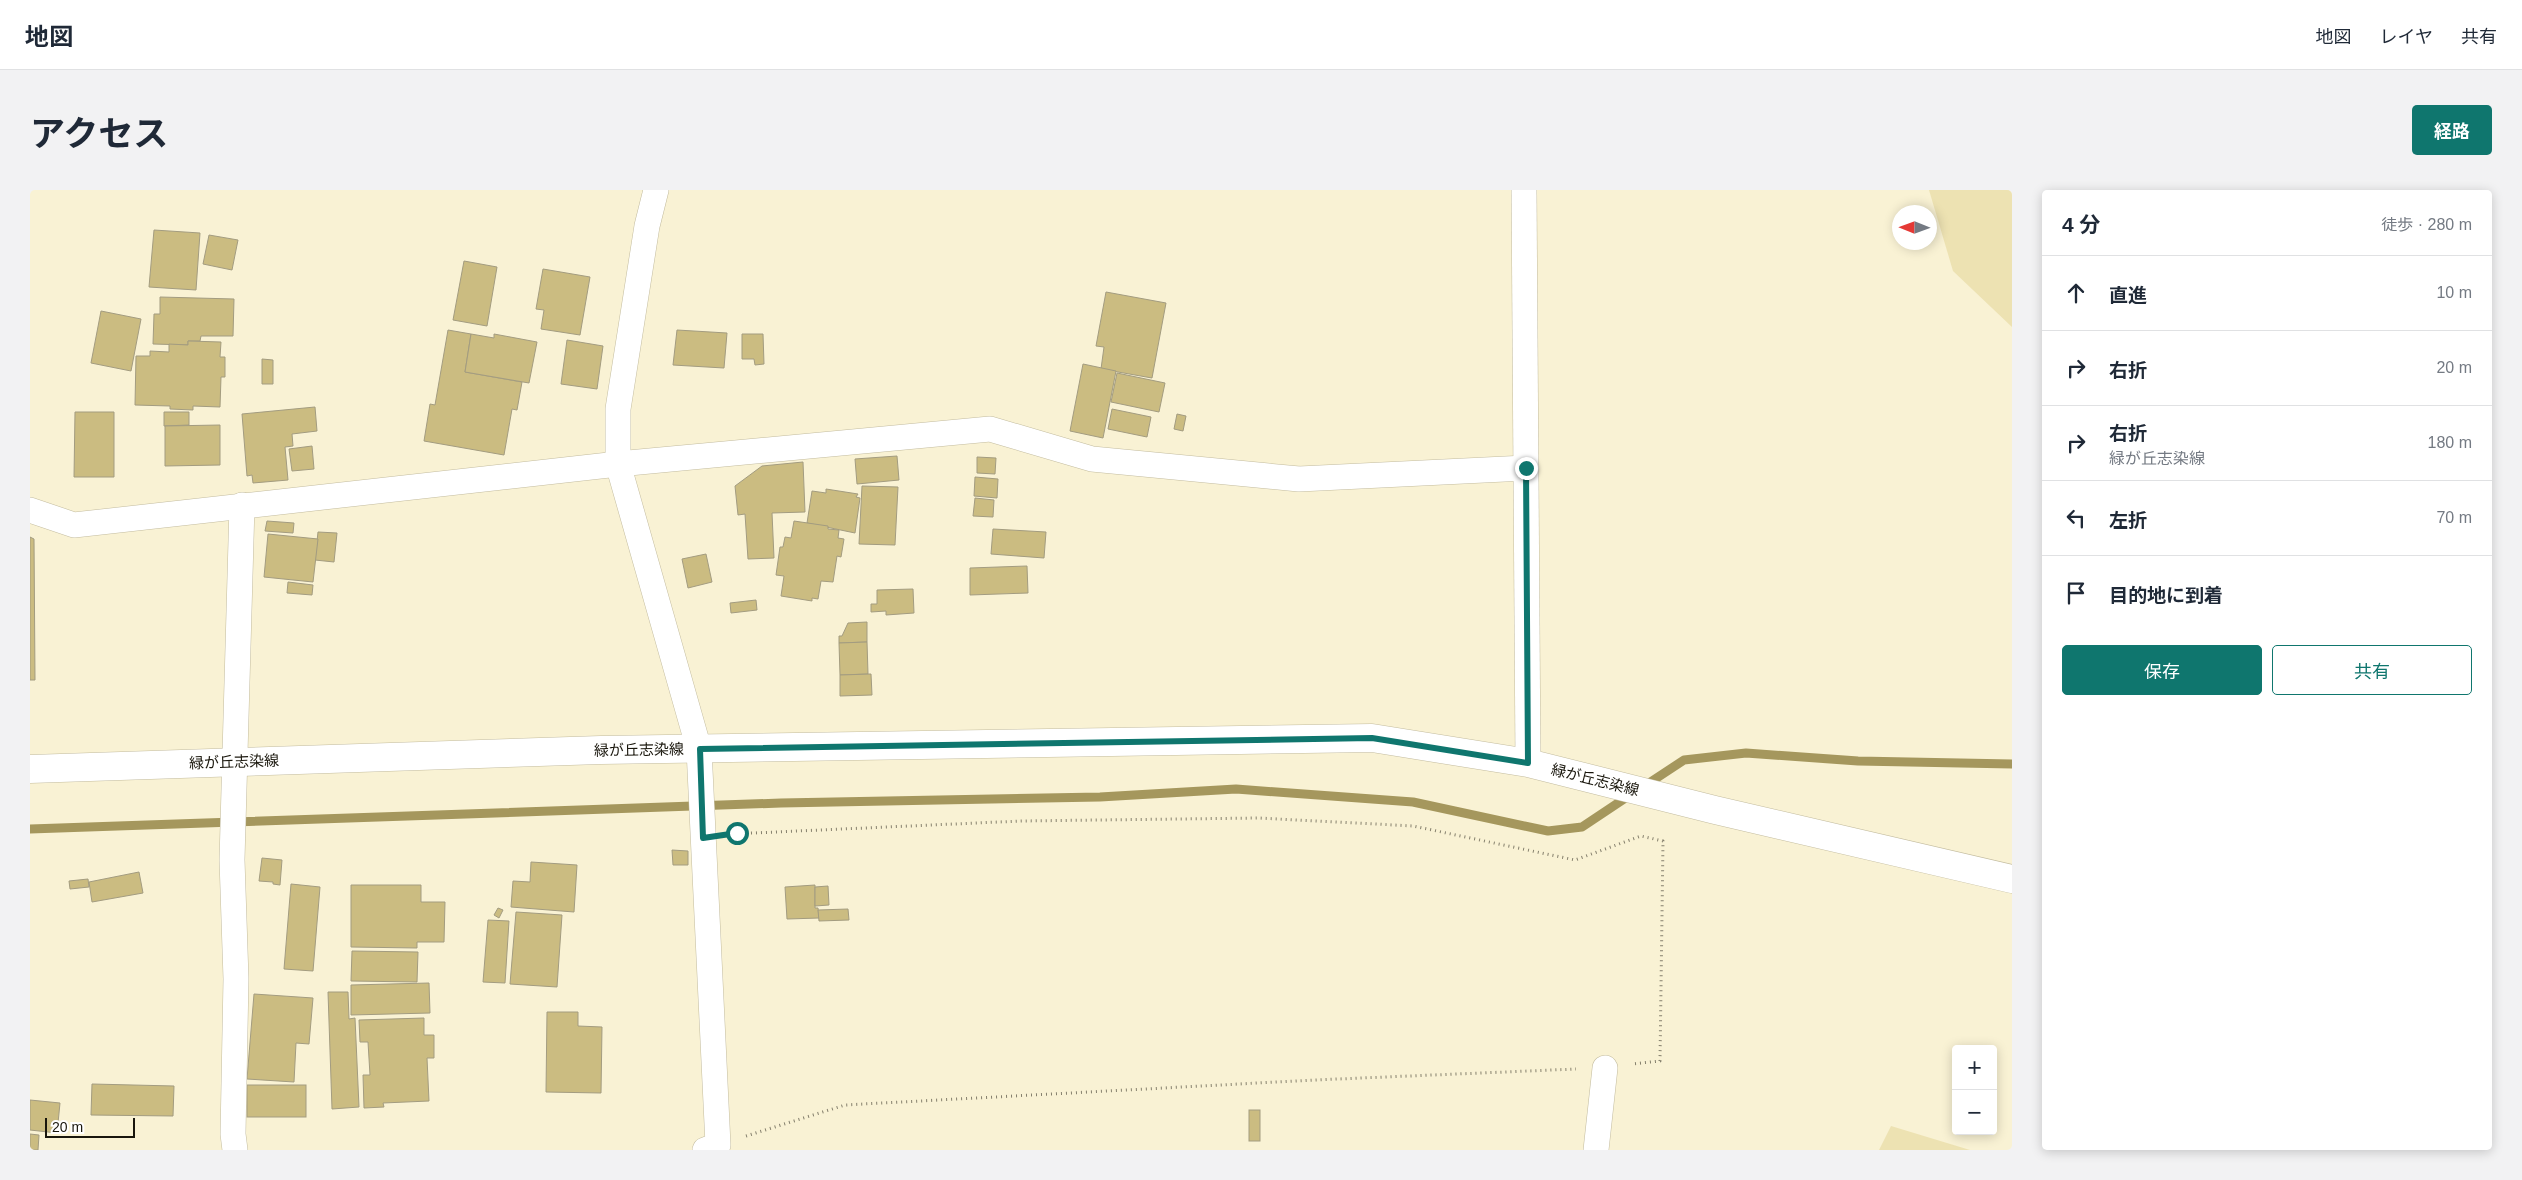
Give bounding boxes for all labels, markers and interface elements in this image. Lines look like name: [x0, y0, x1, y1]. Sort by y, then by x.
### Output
text: 地図: [25, 23, 73, 50]
text: 地図: [2316, 27, 2352, 47]
text: レイヤ: [2380, 27, 2433, 47]
text: 共有: [2461, 27, 2497, 47]
button: 経路: [2412, 105, 2492, 155]
text: アクセス: [30, 114, 168, 153]
north arrow: [1892, 205, 1937, 250]
text: 4 分: [2062, 213, 2101, 236]
text: 徒歩 · 280 m: [2381, 216, 2472, 233]
icon: ahead: [2062, 279, 2090, 307]
text: 10 m: [2436, 284, 2472, 301]
text: 直進: [2109, 285, 2147, 306]
icon: right: [2062, 354, 2090, 382]
text: 20 m: [2436, 359, 2472, 376]
text: 右折: [2109, 360, 2147, 381]
text: 右折: [2109, 423, 2147, 444]
icon: right: [2062, 429, 2090, 457]
text: 180 m: [2428, 434, 2472, 451]
text: 緑が丘志染線: [2109, 450, 2205, 467]
route end: [1515, 457, 1538, 480]
icon: left: [2062, 504, 2090, 532]
text: 70 m: [2436, 509, 2472, 526]
text: 左折: [2109, 510, 2147, 531]
icon: arrive: [2062, 579, 2090, 607]
text: 目的地に到着: [2109, 585, 2223, 606]
button: 保存: [2062, 645, 2262, 695]
button: 共有: [2272, 645, 2472, 695]
street label: 緑が丘志染線: [594, 740, 684, 759]
street label: 緑が丘志染線: [189, 751, 279, 772]
street label: 緑が丘志染線: [1549, 760, 1641, 799]
route start: [726, 822, 749, 845]
map controls: [1952, 1045, 1997, 1135]
button: +: [1952, 1045, 1997, 1090]
button: −: [1952, 1090, 1997, 1135]
scale bar: [45, 1115, 135, 1138]
text: 20 m: [52, 1119, 83, 1135]

